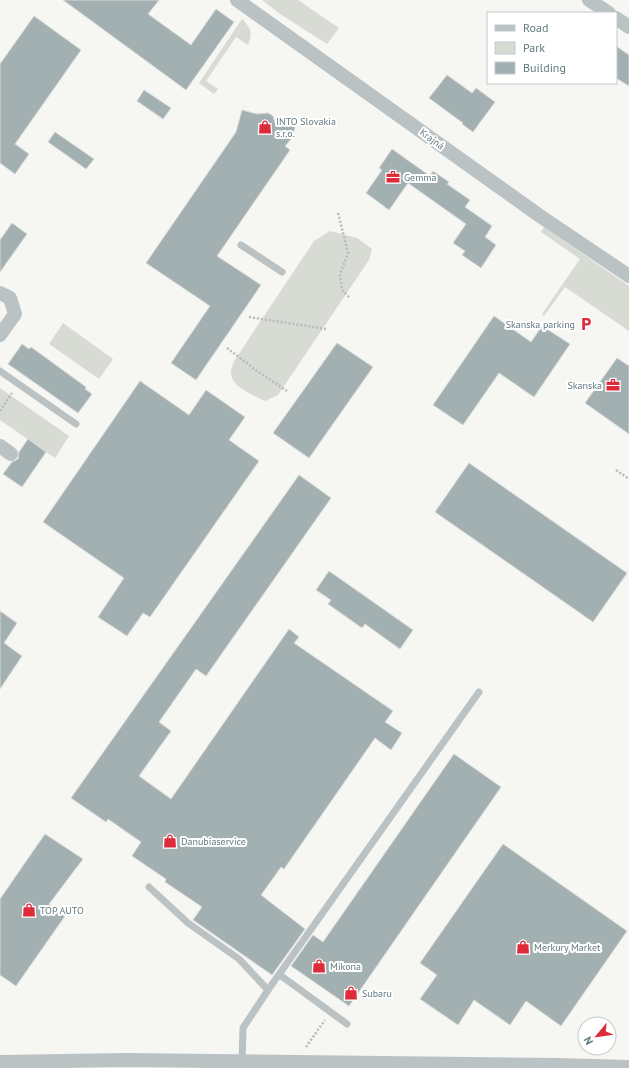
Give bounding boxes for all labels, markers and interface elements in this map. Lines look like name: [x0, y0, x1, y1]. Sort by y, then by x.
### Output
legend: [487, 12, 617, 84]
text: Road: [523, 20, 548, 35]
text: Park: [523, 40, 545, 55]
text: Building: [523, 60, 566, 75]
place label: INTO Slovakia s.r.o.: [276, 115, 336, 140]
shop icon: INTO Slovakia s.r.o.: [257, 119, 273, 135]
street label: Krajná: [417, 126, 447, 152]
office icon: Gemma: [385, 169, 401, 185]
place label: Gemma: [404, 171, 436, 184]
parking icon: Skanska parking: [578, 316, 594, 332]
place label: Skanska parking: [506, 318, 575, 331]
office icon: Skanska: [605, 377, 621, 393]
place label: Skanska: [568, 379, 602, 392]
shop icon: Danubiaservice: [162, 833, 178, 849]
place label: Danubiaservice: [181, 835, 246, 848]
shop icon: TOP AUTO: [21, 902, 37, 918]
place label: TOP AUTO: [40, 904, 84, 917]
shop icon: Merkury Market: [515, 939, 531, 955]
place label: Merkury Market: [534, 941, 601, 954]
shop icon: Mikona: [311, 958, 327, 974]
place label: Mikona: [330, 960, 361, 973]
shop icon: Subaru: [343, 985, 359, 1001]
place label: Subaru: [362, 987, 392, 1000]
north arrow: [577, 1016, 617, 1056]
text: N: [580, 1034, 596, 1047]

